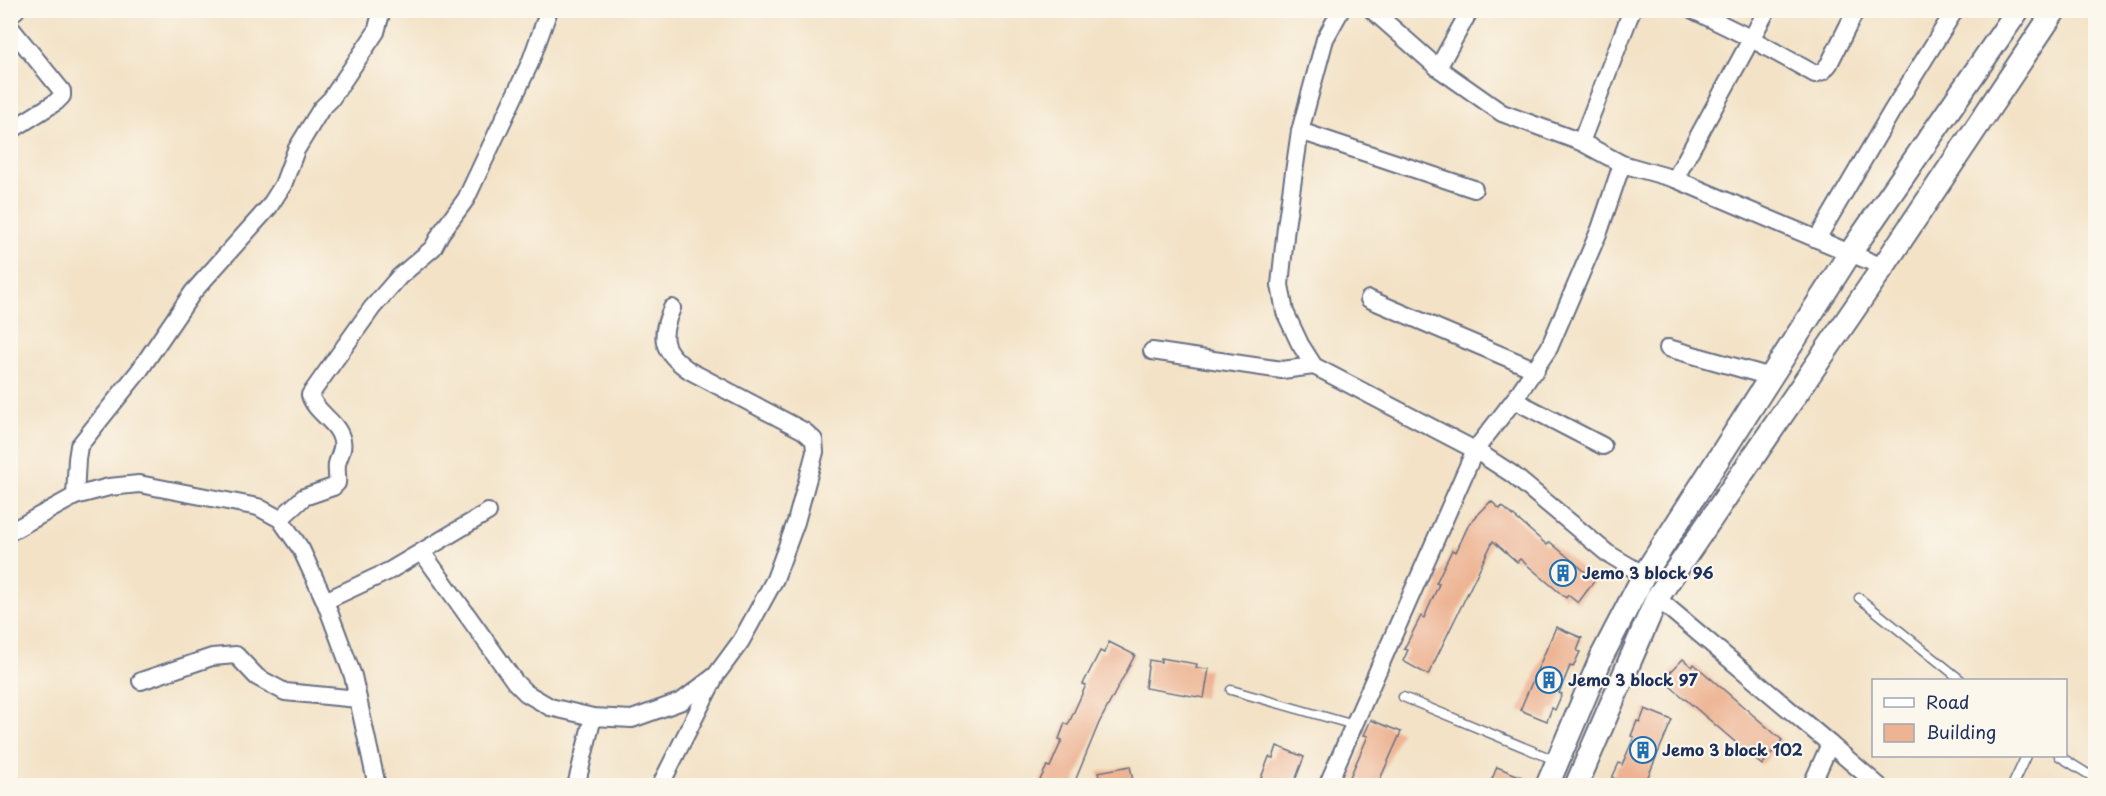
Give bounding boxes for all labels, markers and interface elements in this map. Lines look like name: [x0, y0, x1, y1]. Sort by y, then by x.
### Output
building icon: Jemo 3 block 96: [1548, 558, 1578, 588]
place label: Jemo 3 block 96: [1582, 560, 1713, 584]
building icon: Jemo 3 block 97: [1534, 665, 1564, 695]
place label: Jemo 3 block 97: [1568, 667, 1698, 691]
legend: [1872, 679, 2067, 757]
text: Road: [1926, 688, 1970, 715]
text: Building: [1926, 718, 1996, 745]
building icon: Jemo 3 block 102: [1628, 735, 1658, 765]
place label: Jemo 3 block 102: [1662, 737, 1803, 761]

